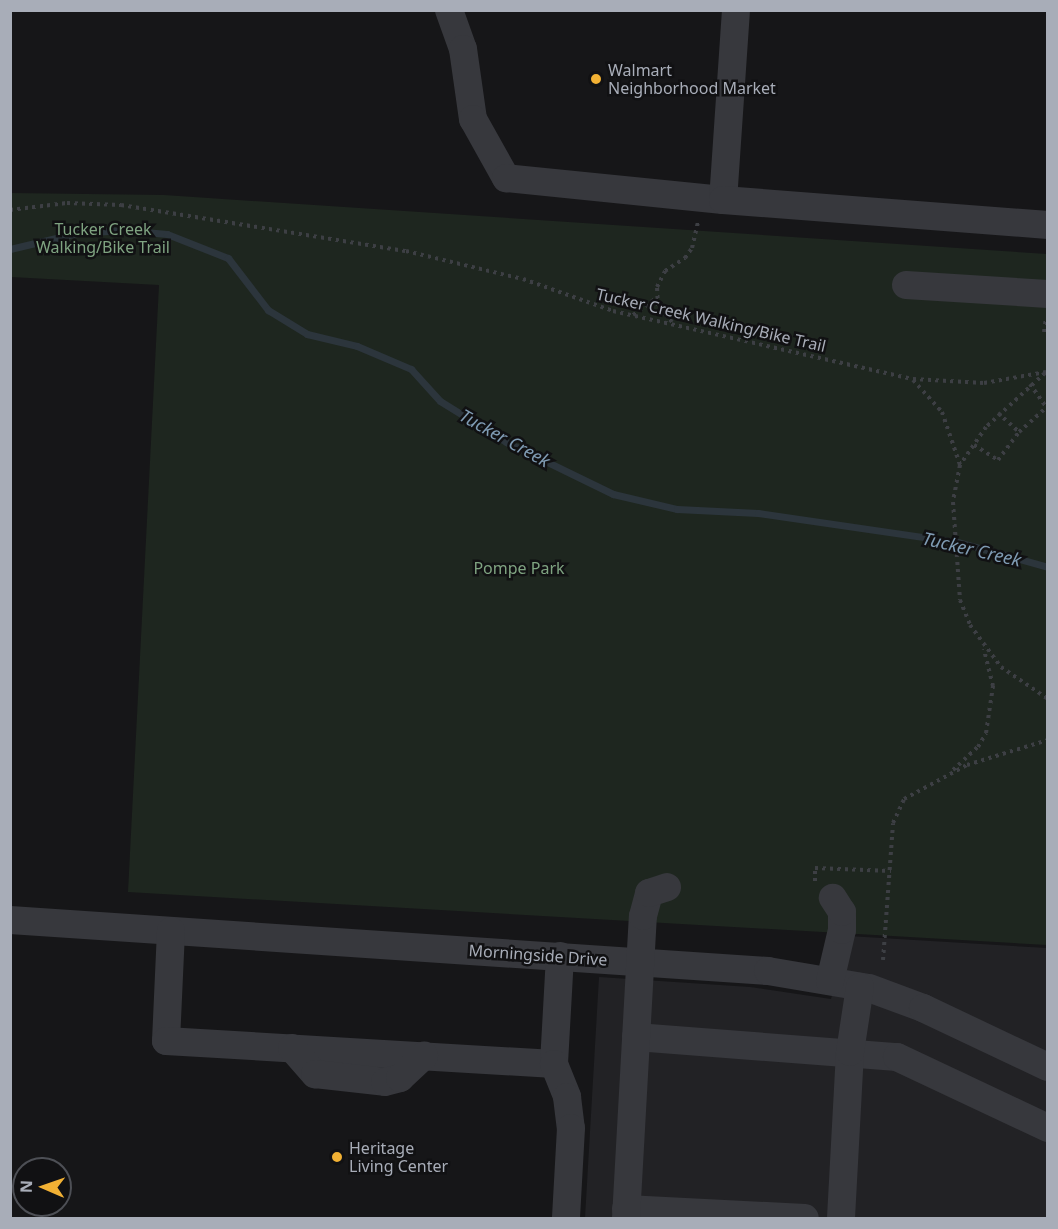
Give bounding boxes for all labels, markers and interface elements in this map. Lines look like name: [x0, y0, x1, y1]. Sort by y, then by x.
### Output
place label: Walmart Neighborhood Market: [608, 60, 776, 98]
marker: Walmart Neighborhood Market: [589, 72, 603, 86]
park label: Tucker Creek Walking/Bike Trail: [36, 219, 170, 257]
street label: Tucker Creek Walking/Bike Trail: [594, 284, 828, 356]
water label: Tucker Creek: [456, 404, 554, 472]
water label: Tucker Creek: [921, 527, 1023, 571]
park label: Pompe Park: [473, 558, 565, 578]
street label: Morningside Drive: [468, 941, 608, 969]
place label: Heritage Living Center: [349, 1138, 448, 1176]
marker: Heritage Living Center: [330, 1150, 344, 1164]
north arrow: [12, 1157, 72, 1217]
text: N: [15, 1180, 37, 1193]

